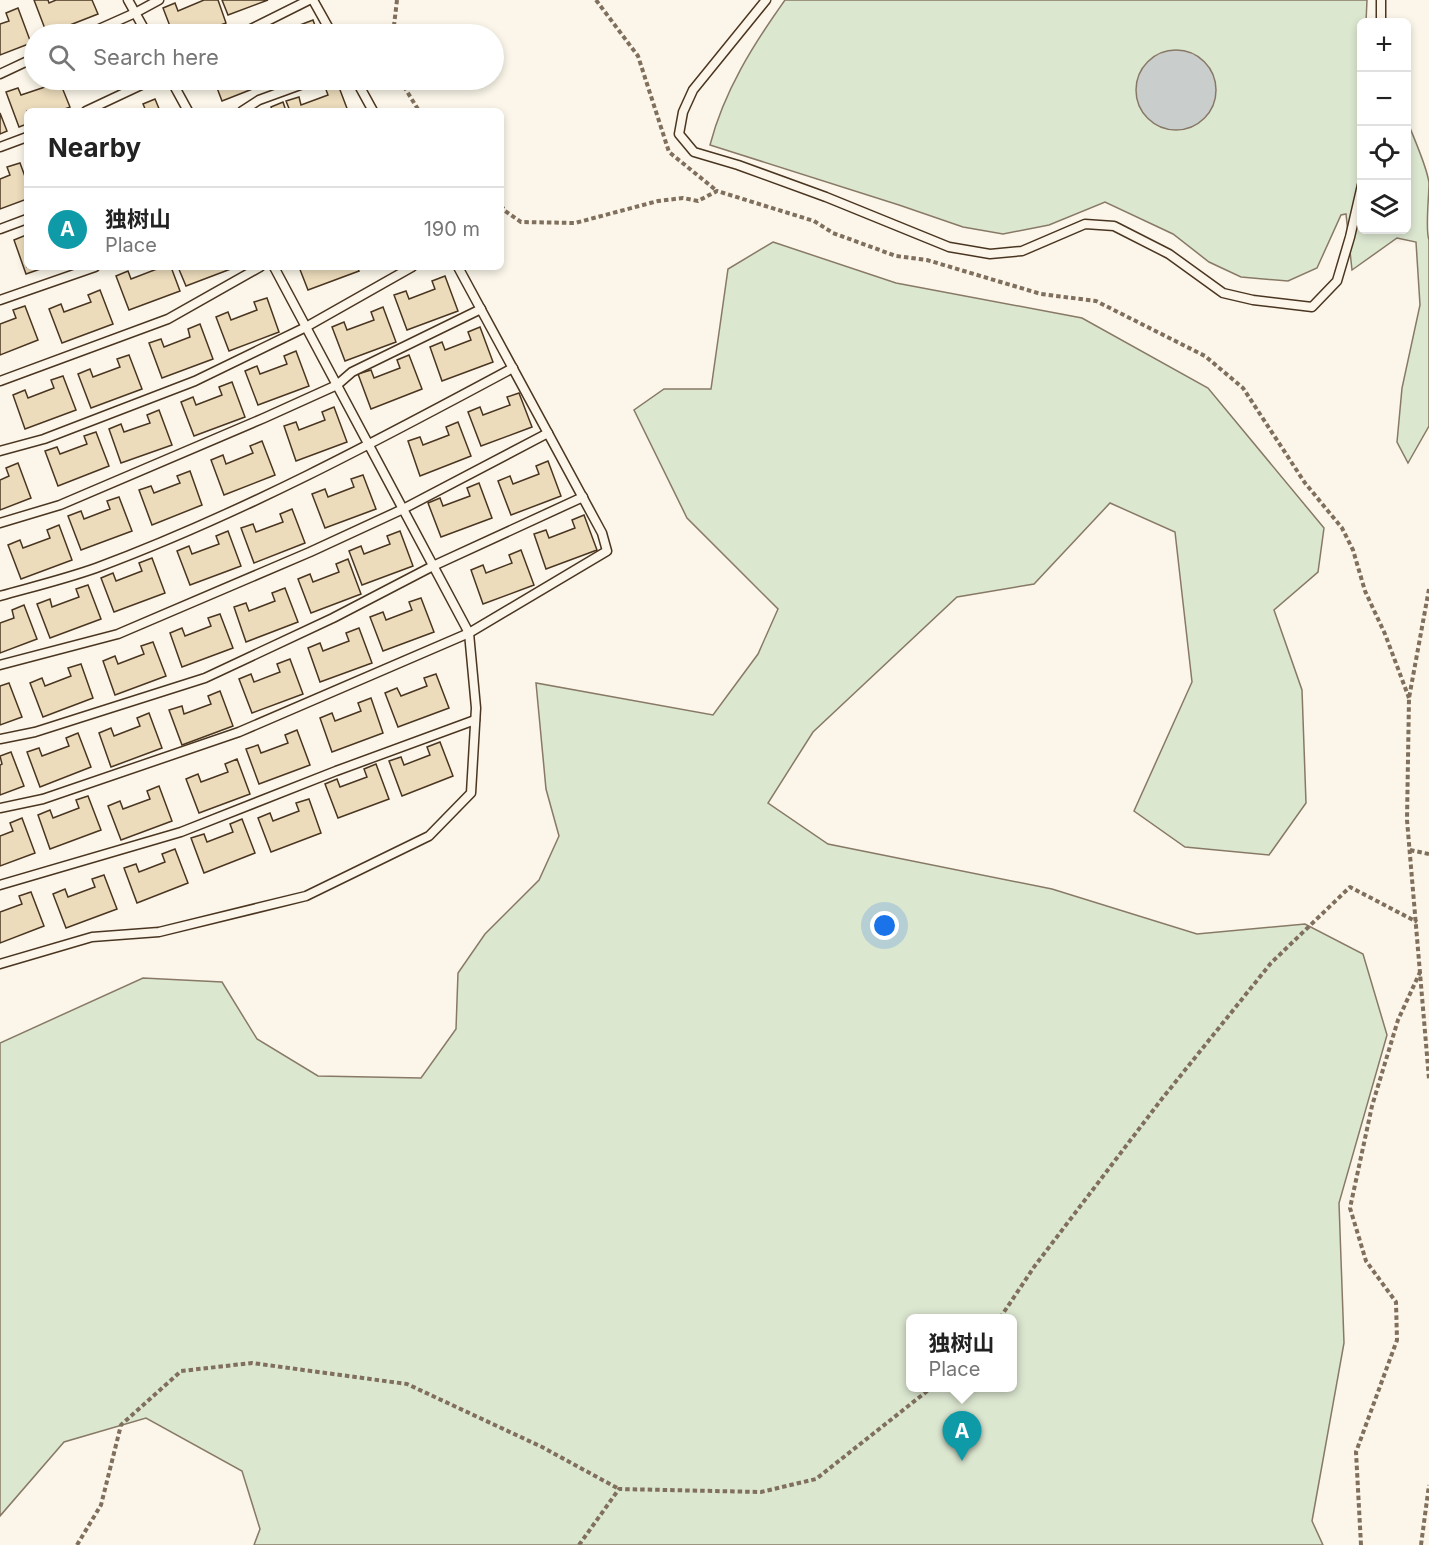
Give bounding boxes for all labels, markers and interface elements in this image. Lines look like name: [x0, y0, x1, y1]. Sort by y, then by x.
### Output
map controls: [1357, 18, 1411, 234]
button: +: [1357, 18, 1411, 72]
search box: [24, 24, 504, 90]
icon: search: [45, 41, 78, 74]
text: Search here: [93, 44, 219, 70]
button: −: [1357, 72, 1411, 126]
button: locate: [1357, 126, 1411, 180]
text: Nearby: [48, 132, 141, 163]
button: layers: [1357, 180, 1411, 234]
text: 独树山: [105, 206, 171, 232]
text: A: [60, 217, 75, 241]
text: 190 m: [424, 217, 480, 241]
text: Place: [105, 233, 157, 257]
your location: [870, 911, 899, 940]
popup: [906, 1314, 1017, 1392]
text: 独树山: [928, 1330, 995, 1356]
text: Place: [928, 1357, 980, 1381]
pin: A: [942, 1412, 982, 1461]

